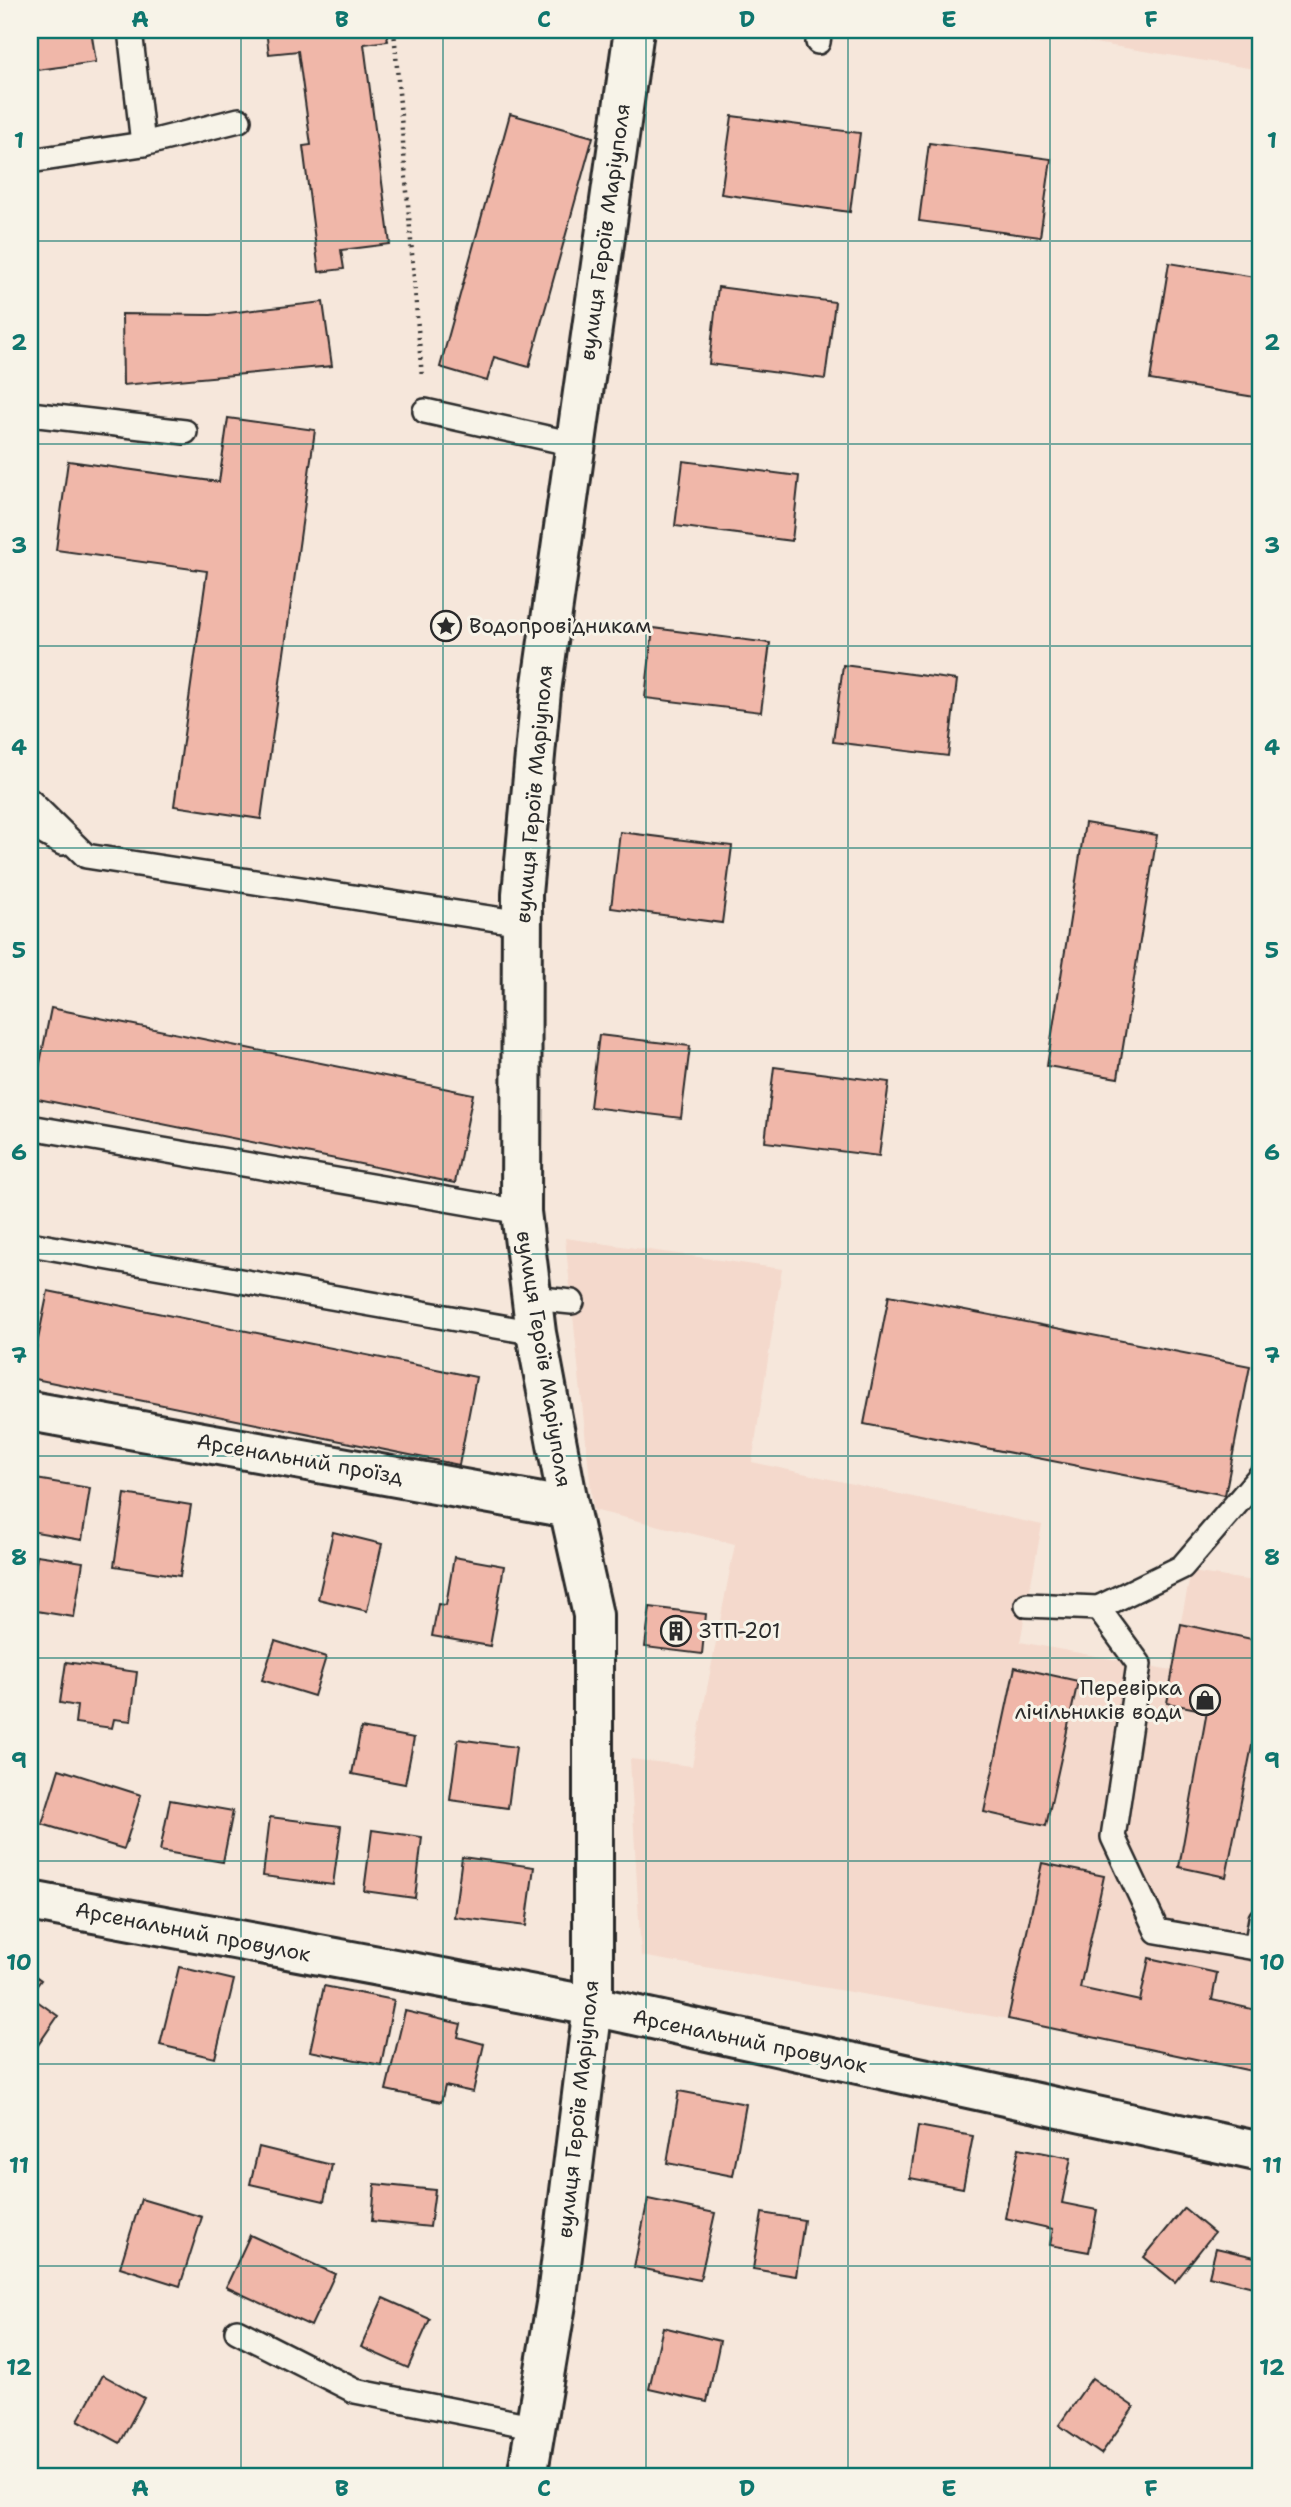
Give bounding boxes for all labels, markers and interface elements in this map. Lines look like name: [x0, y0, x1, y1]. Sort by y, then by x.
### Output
text: A: [131, 4, 149, 34]
text: B: [335, 4, 349, 34]
text: C: [537, 4, 551, 34]
text: D: [739, 4, 755, 34]
text: E: [941, 4, 957, 34]
text: F: [1144, 4, 1158, 34]
street label: вулиця Героїв Маріуполя: [573, 102, 637, 362]
text: 1: [14, 125, 24, 155]
text: 1: [1267, 125, 1277, 155]
text: 2: [11, 327, 27, 357]
text: 2: [1264, 327, 1280, 357]
text: 3: [11, 530, 27, 560]
text: 3: [1264, 530, 1280, 560]
place icon: Водопровідникам: [429, 609, 463, 643]
place label: Водопровідникам: [469, 612, 651, 640]
street label: вулиця Героїв Маріуполя: [509, 664, 559, 924]
text: 4: [11, 732, 27, 762]
text: 4: [1264, 732, 1280, 762]
text: 5: [12, 935, 26, 965]
text: 5: [1265, 935, 1279, 965]
text: 6: [11, 1137, 27, 1167]
text: 6: [1264, 1137, 1280, 1167]
street label: вулиця Героїв Маріуполя: [510, 1229, 578, 1489]
text: 7: [11, 1340, 27, 1370]
text: 7: [1264, 1340, 1280, 1370]
street label: Арсенальний проїзд: [194, 1427, 406, 1491]
text: 8: [11, 1542, 27, 1572]
text: 8: [1264, 1542, 1280, 1572]
building icon: ЗТП-201: [659, 1614, 693, 1648]
place label: ЗТП-201: [699, 1617, 781, 1645]
place label: Перевірка лічільників води: [1015, 1674, 1182, 1726]
shop icon: Перевірка лічільників води: [1188, 1683, 1222, 1717]
text: 9: [11, 1745, 27, 1775]
text: 9: [1264, 1745, 1280, 1775]
street label: Арсенальний провулок: [73, 1895, 313, 1969]
text: 10: [6, 1947, 32, 1977]
text: 10: [1259, 1947, 1285, 1977]
street label: вулиця Героїв Маріуполя: [551, 1979, 605, 2239]
street label: Арсенальний провулок: [630, 2002, 870, 2080]
text: 11: [9, 2150, 29, 2180]
text: 11: [1262, 2150, 1282, 2180]
text: 12: [6, 2352, 32, 2382]
text: 12: [1259, 2352, 1285, 2382]
text: A: [131, 2473, 149, 2503]
text: B: [335, 2473, 349, 2503]
text: C: [537, 2473, 551, 2503]
text: D: [739, 2473, 755, 2503]
text: E: [941, 2473, 957, 2503]
text: F: [1144, 2473, 1158, 2503]

